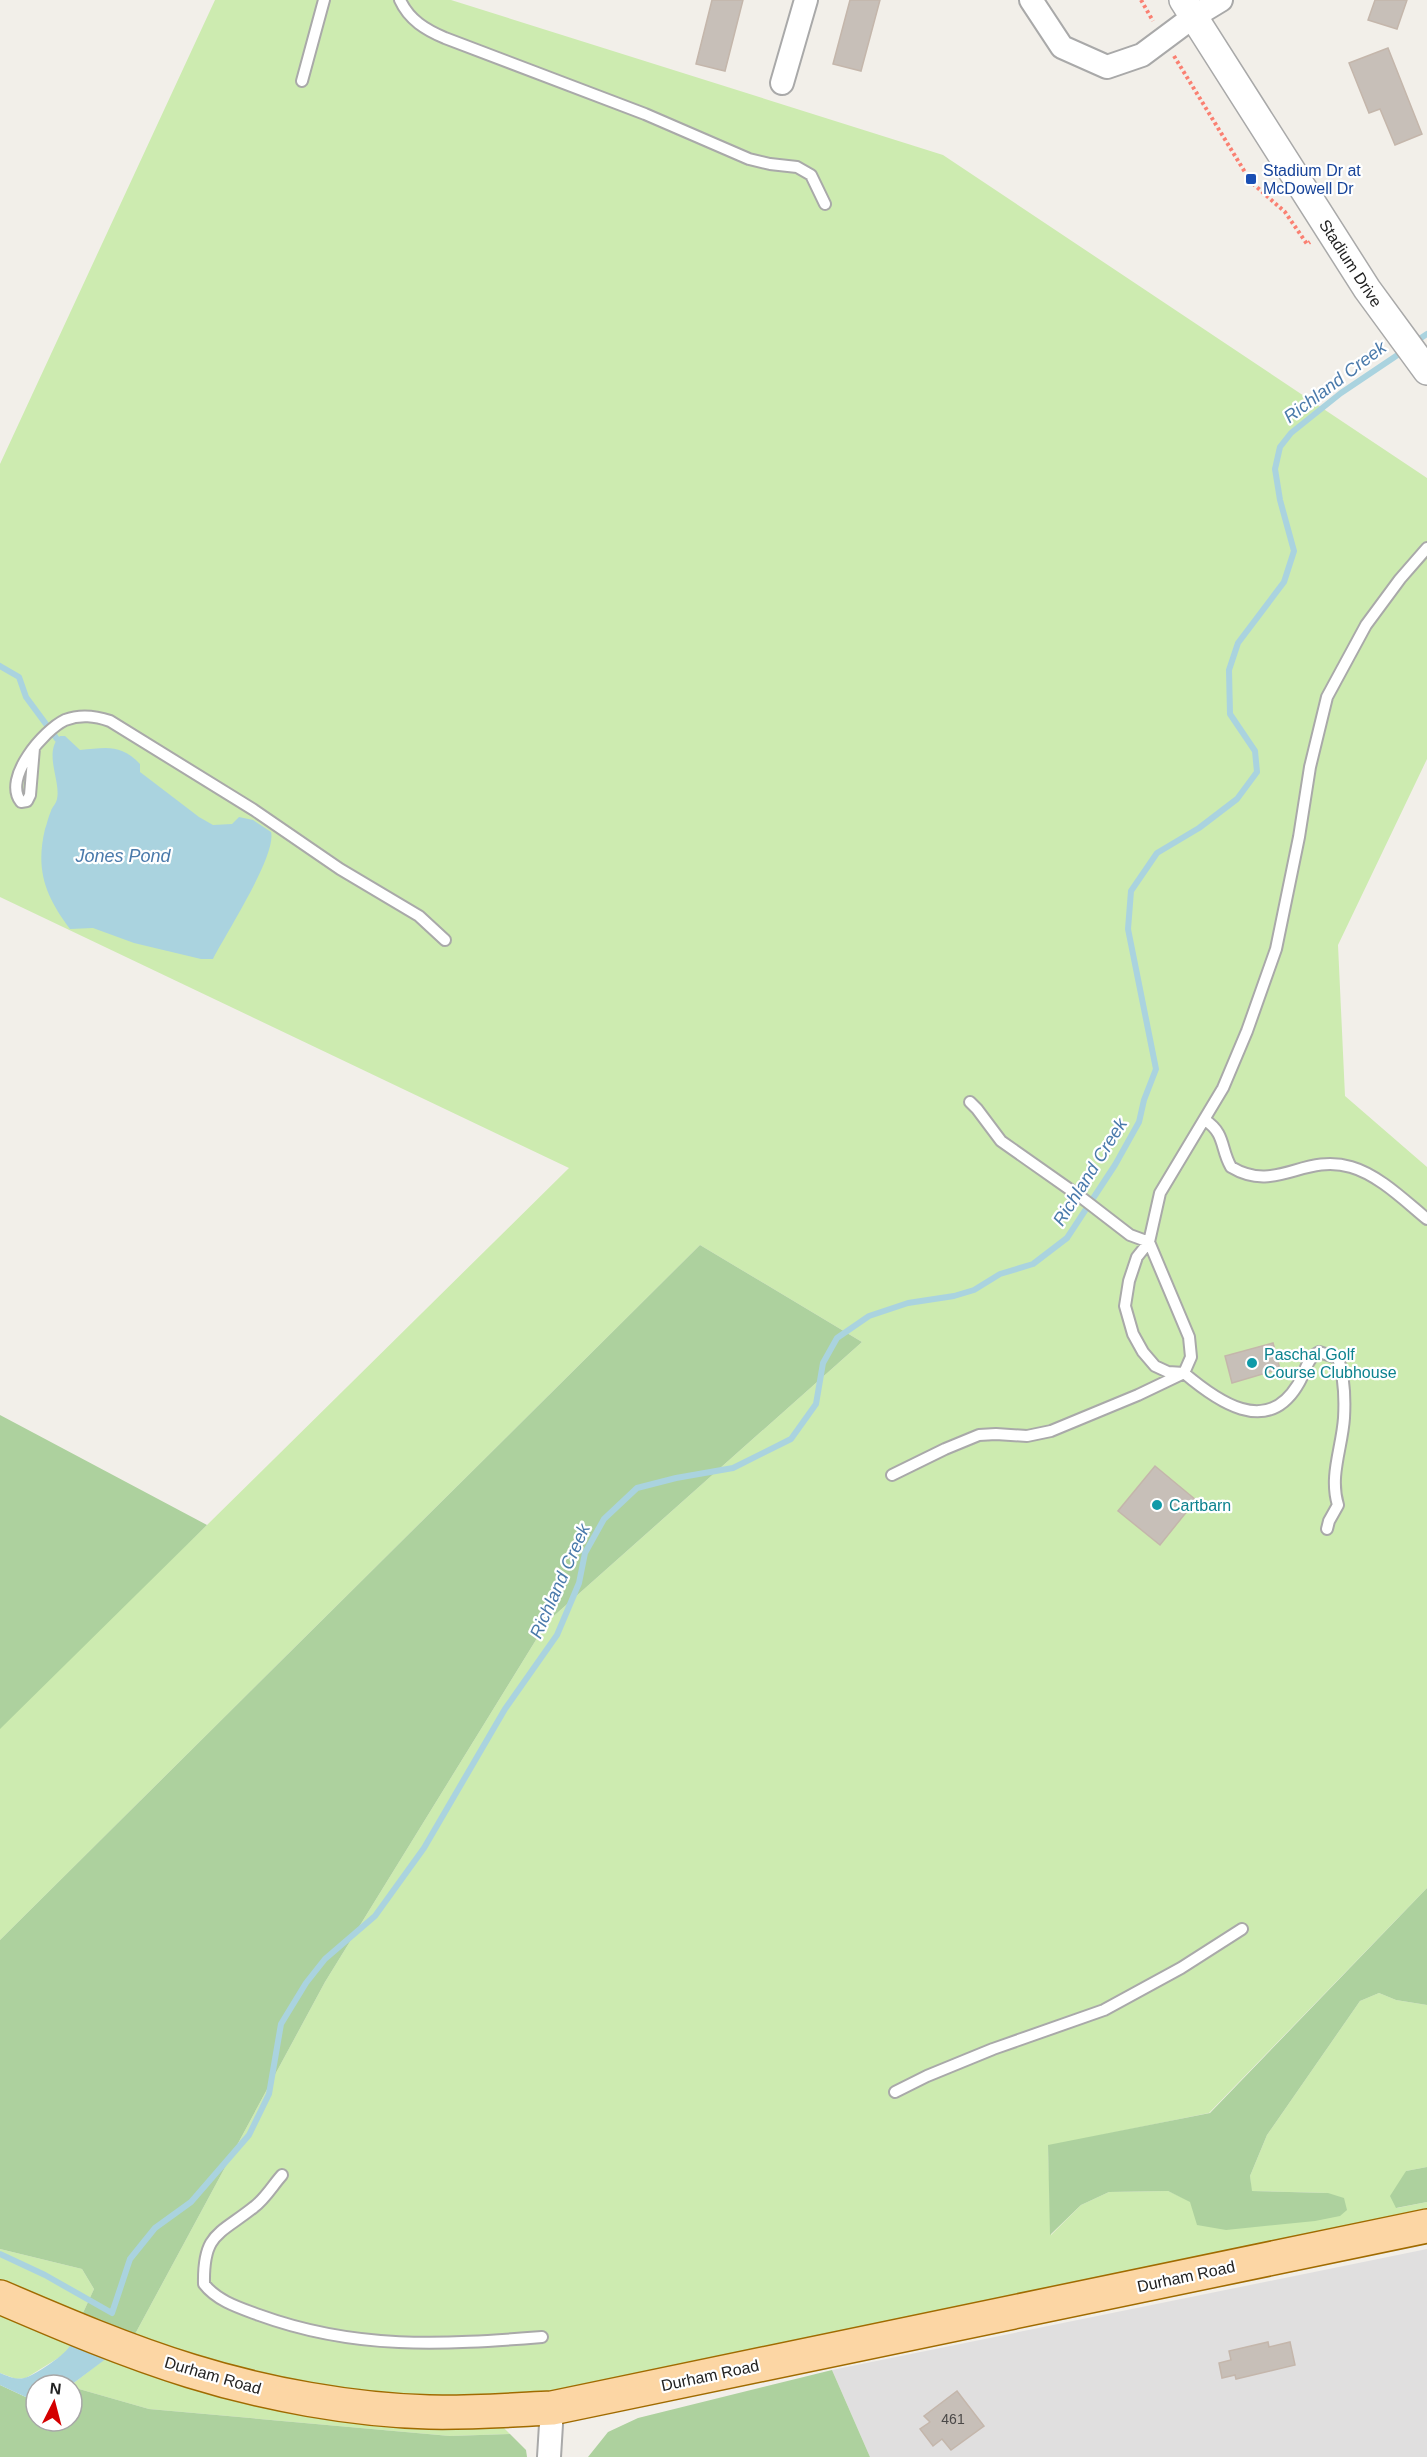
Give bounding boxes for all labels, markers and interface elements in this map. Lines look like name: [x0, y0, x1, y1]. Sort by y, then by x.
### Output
place label: Stadium Dr at McDowell Dr: [1263, 162, 1361, 197]
marker: Stadium Dr at McDowell Dr: [1244, 172, 1258, 186]
street label: Stadium Drive: [1316, 217, 1385, 310]
water label: Richland Creek: [1280, 336, 1391, 427]
water label: Jones Pond: [74, 846, 172, 866]
water label: Richland Creek: [1049, 1114, 1132, 1229]
place label: Paschal Golf Course Clubhouse: [1264, 1346, 1397, 1381]
marker: Paschal Golf Course Clubhouse: [1245, 1356, 1259, 1370]
place label: Cartbarn: [1169, 1497, 1231, 1514]
marker: Cartbarn: [1150, 1498, 1164, 1512]
water label: Richland Creek: [526, 1520, 595, 1641]
street label: Durham Road: [1136, 2258, 1237, 2295]
street label: Durham Road: [163, 2354, 263, 2397]
street label: Durham Road: [660, 2357, 761, 2394]
north arrow: [24, 2373, 84, 2433]
text: N: [49, 2380, 62, 2398]
house number: 461: [941, 2411, 965, 2427]

